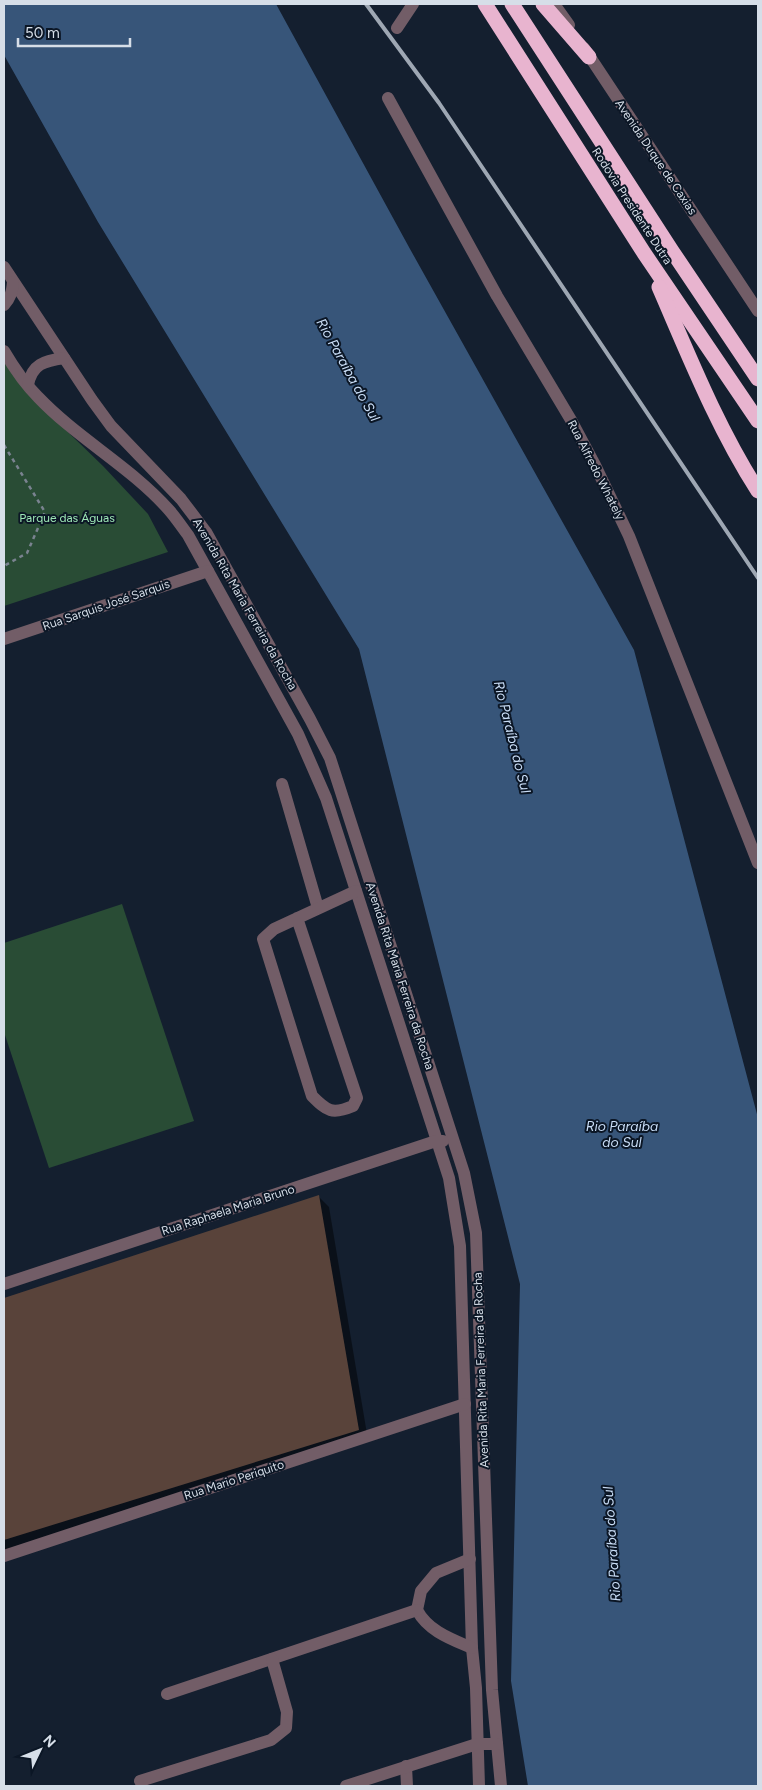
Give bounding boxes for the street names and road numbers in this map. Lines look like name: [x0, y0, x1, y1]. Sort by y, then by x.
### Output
street label: Avenida Duque de Caxias: [612, 97, 700, 218]
street label: Rodovia Presidente Dutra: [589, 145, 675, 267]
street label: Rua Alfredo Whately: [565, 418, 628, 523]
street label: Avenida Rita Maria Ferreira da Rocha: [190, 516, 300, 692]
street label: Rua Sarquis José Sarquis: [41, 576, 172, 633]
street label: Avenida Rita Maria Ferreira da Rocha: [363, 881, 437, 1071]
street label: Rua Raphaela Maria Bruno: [160, 1182, 296, 1238]
street label: Avenida Rita Maria Ferreira da Rocha: [471, 1272, 491, 1468]
street label: Rua Mario Periquito: [182, 1457, 286, 1503]

